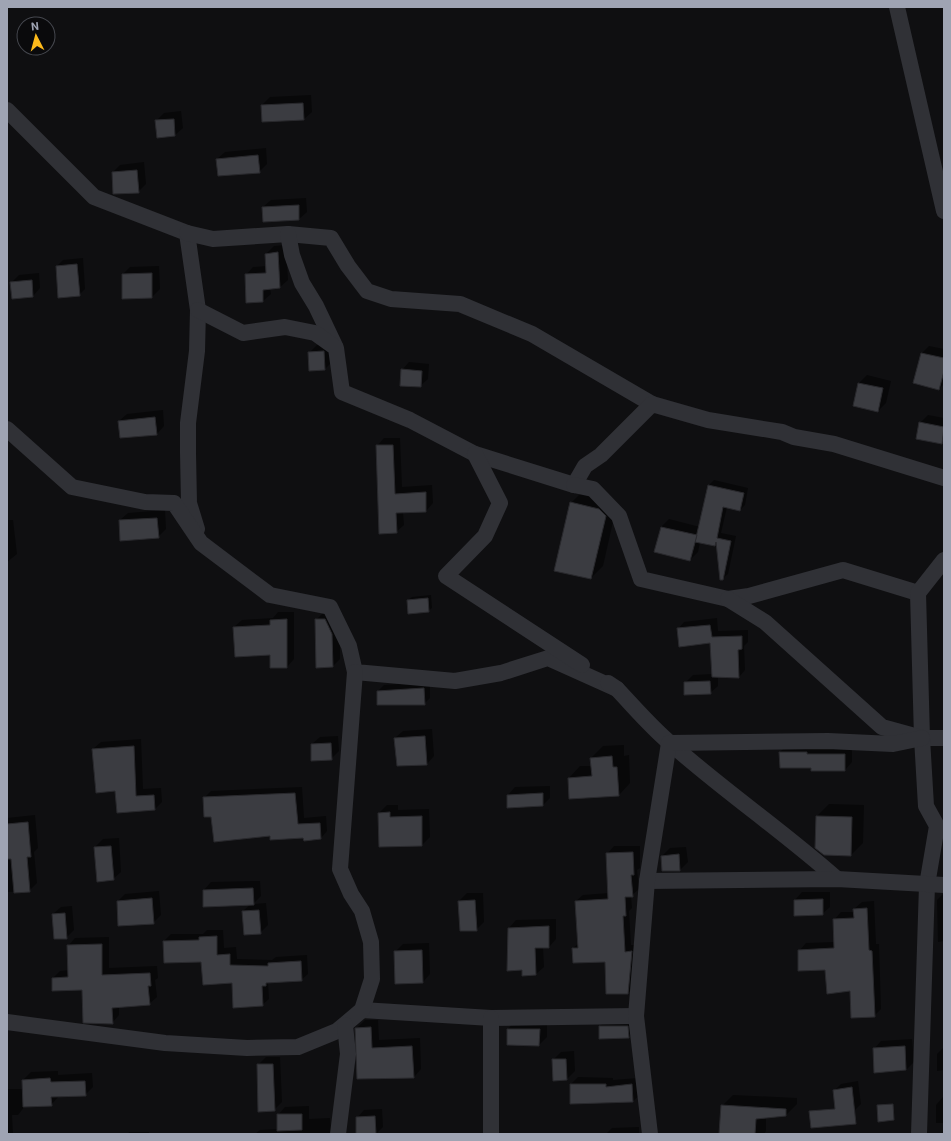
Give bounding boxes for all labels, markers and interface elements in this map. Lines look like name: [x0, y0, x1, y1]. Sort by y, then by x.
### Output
north arrow: [16, 16, 56, 56]
text: N: [30, 20, 40, 33]

